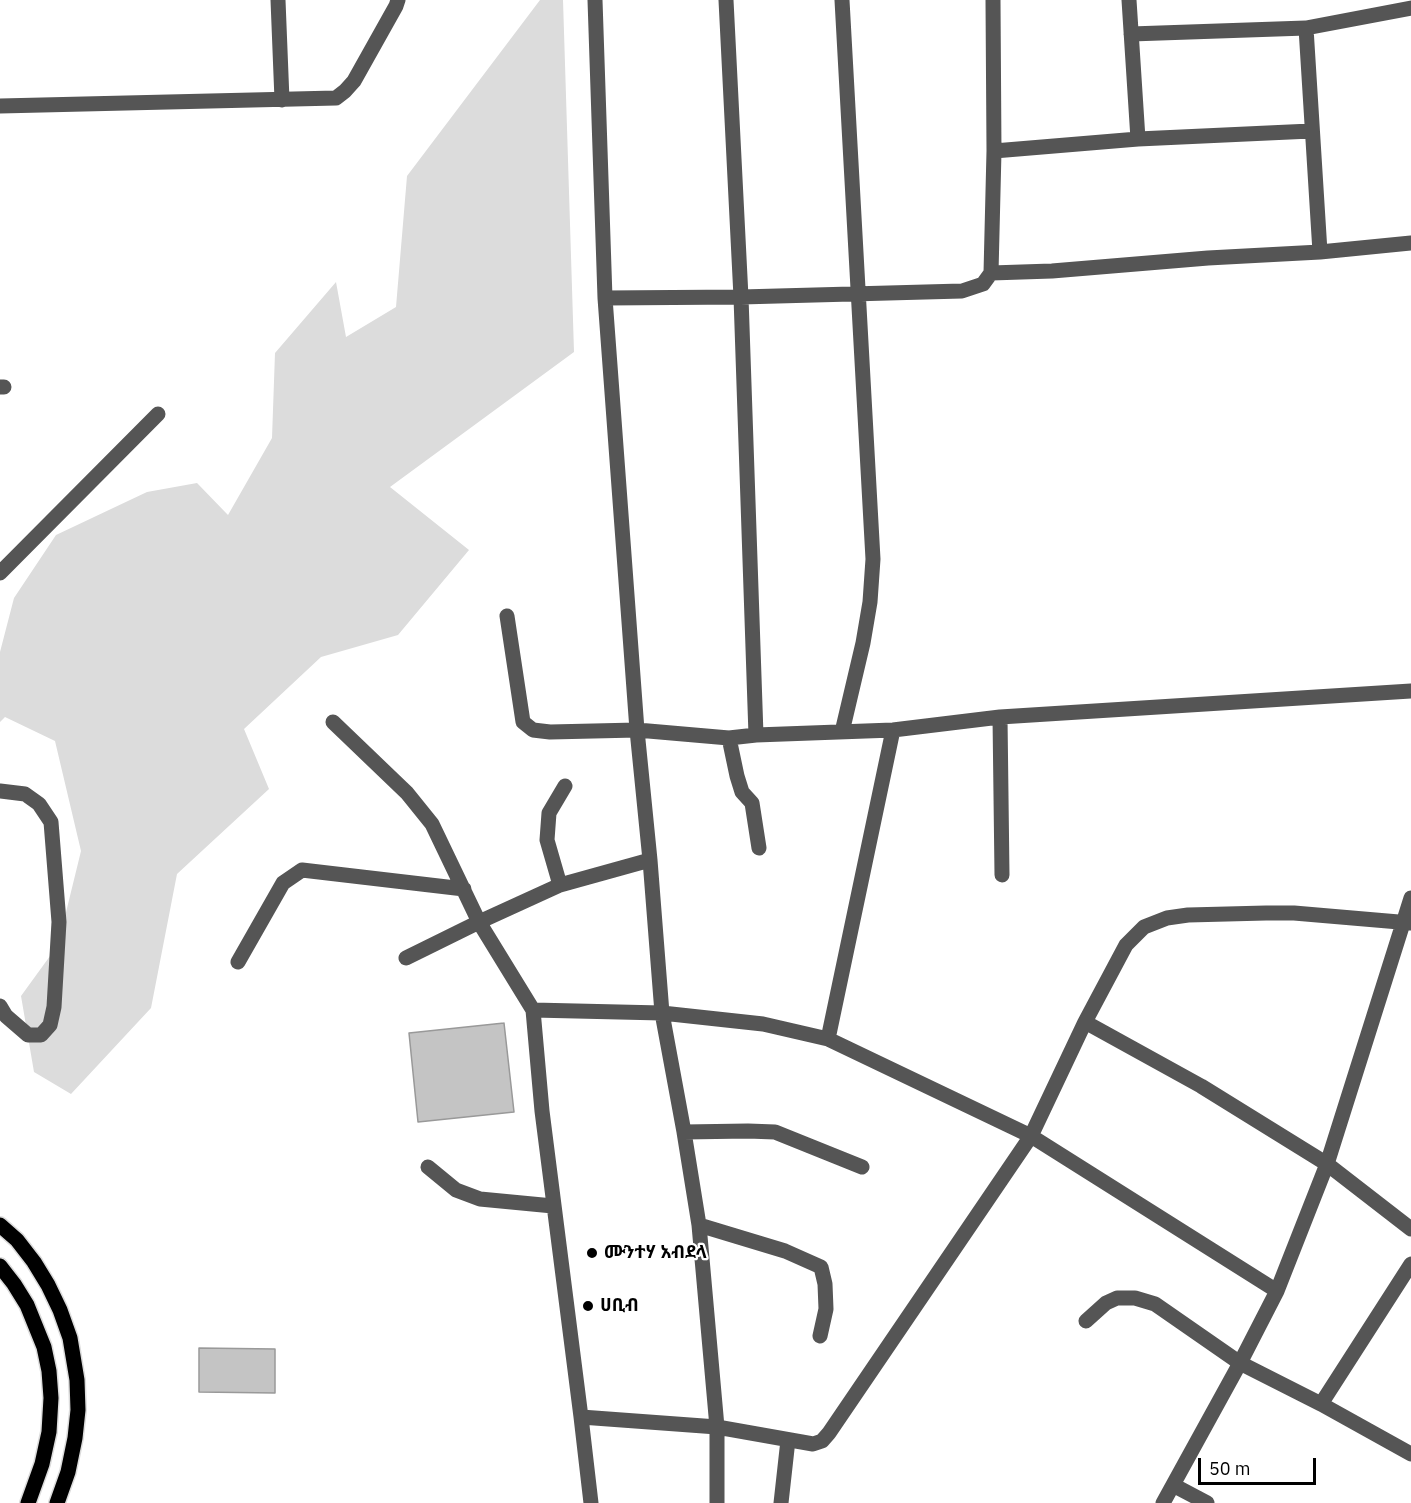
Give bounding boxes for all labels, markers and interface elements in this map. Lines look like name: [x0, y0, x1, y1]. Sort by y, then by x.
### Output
place label: ሙንተሃ አብደላ: [604, 1242, 707, 1264]
marker: ሙንተሃ አብደላ: [585, 1246, 599, 1260]
place label: ሀቢብ: [600, 1295, 639, 1317]
marker: ሀቢብ: [581, 1299, 595, 1313]
scale bar: [1201, 1446, 1320, 1484]
text: 50 m: [1209, 1457, 1251, 1480]

